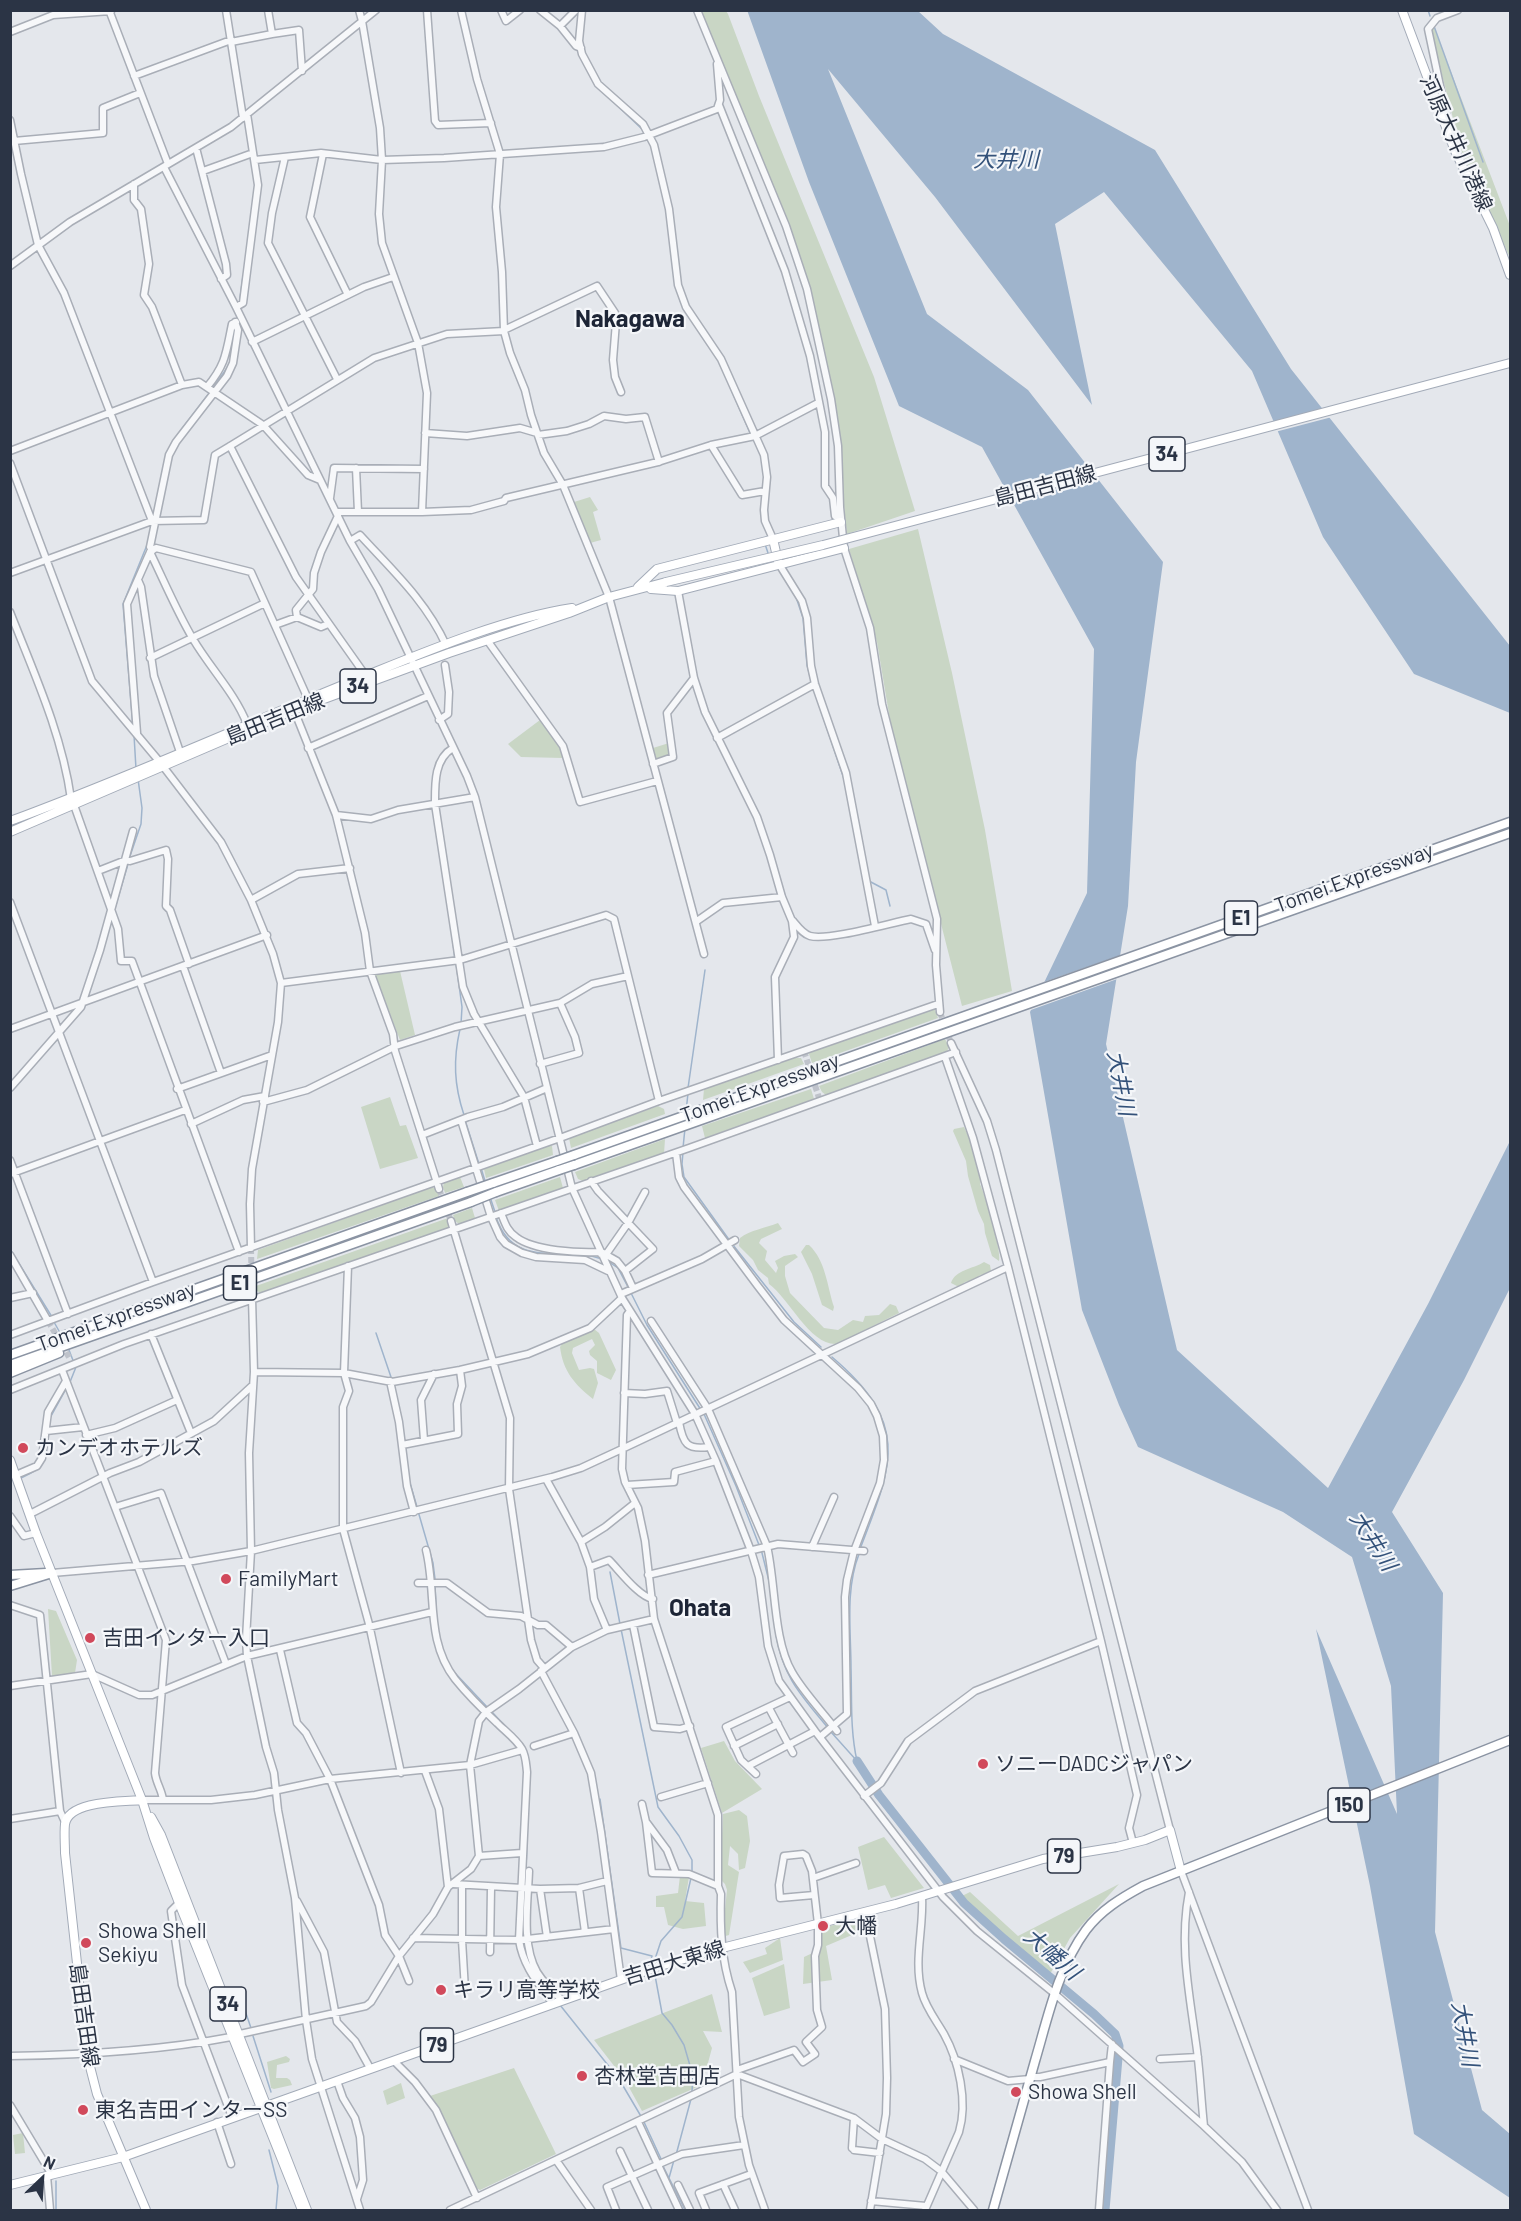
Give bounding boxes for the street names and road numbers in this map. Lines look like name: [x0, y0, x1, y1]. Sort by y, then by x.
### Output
street label: 河原大井川港線: [1415, 71, 1497, 215]
road number: 34: [1149, 437, 1185, 471]
street label: 島田吉田線: [991, 460, 1099, 512]
road number: 34: [340, 669, 376, 703]
street label: 島田吉田線: [222, 688, 328, 750]
street label: Tomei Expressway: [1271, 838, 1437, 918]
road number: E1: [1224, 901, 1258, 935]
street label: Tomei Expressway: [677, 1048, 843, 1128]
road number: E1: [224, 1266, 256, 1300]
street label: Tomei Expressway: [33, 1277, 199, 1357]
road number: 150: [1328, 1788, 1370, 1822]
road number: 79: [1048, 1839, 1080, 1873]
street label: 吉田大東線: [620, 1936, 728, 1990]
street label: 島田吉田線: [64, 1961, 104, 2069]
road number: 34: [210, 1987, 246, 2021]
road number: 79: [420, 2028, 454, 2062]

